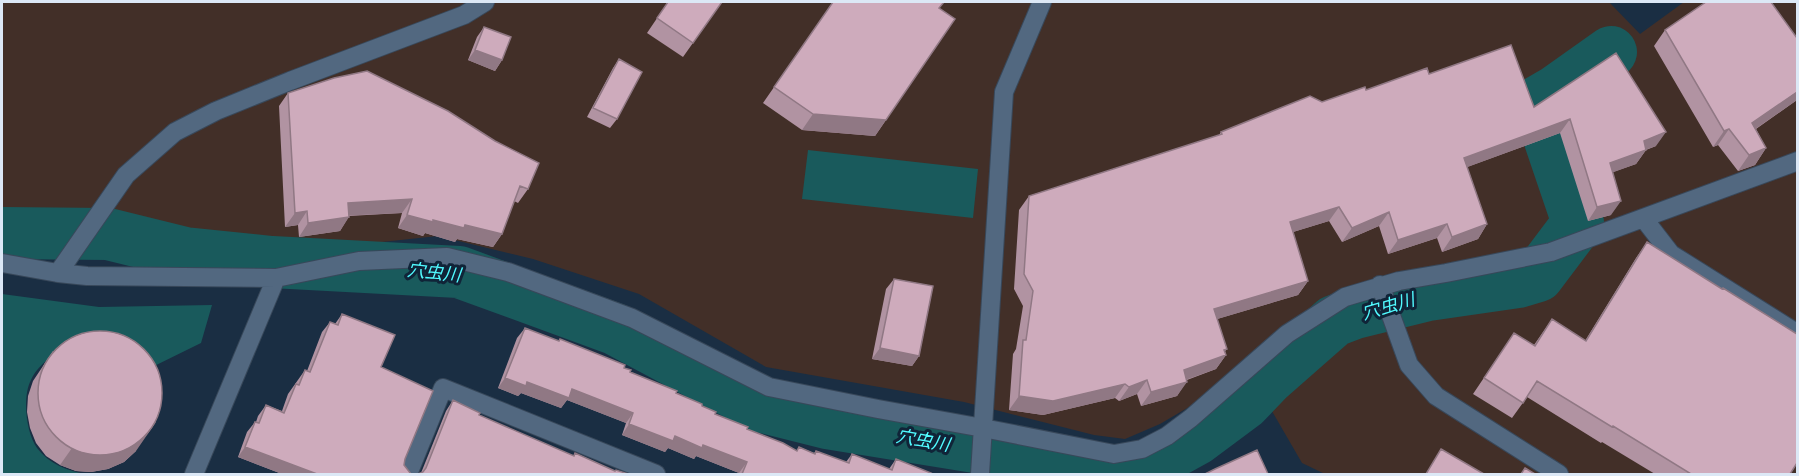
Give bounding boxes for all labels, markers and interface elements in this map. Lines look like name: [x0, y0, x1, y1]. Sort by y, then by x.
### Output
water label: 穴虫川: [406, 259, 464, 285]
water label: 穴虫川: [1359, 288, 1419, 324]
water label: 穴虫川: [895, 425, 953, 455]

